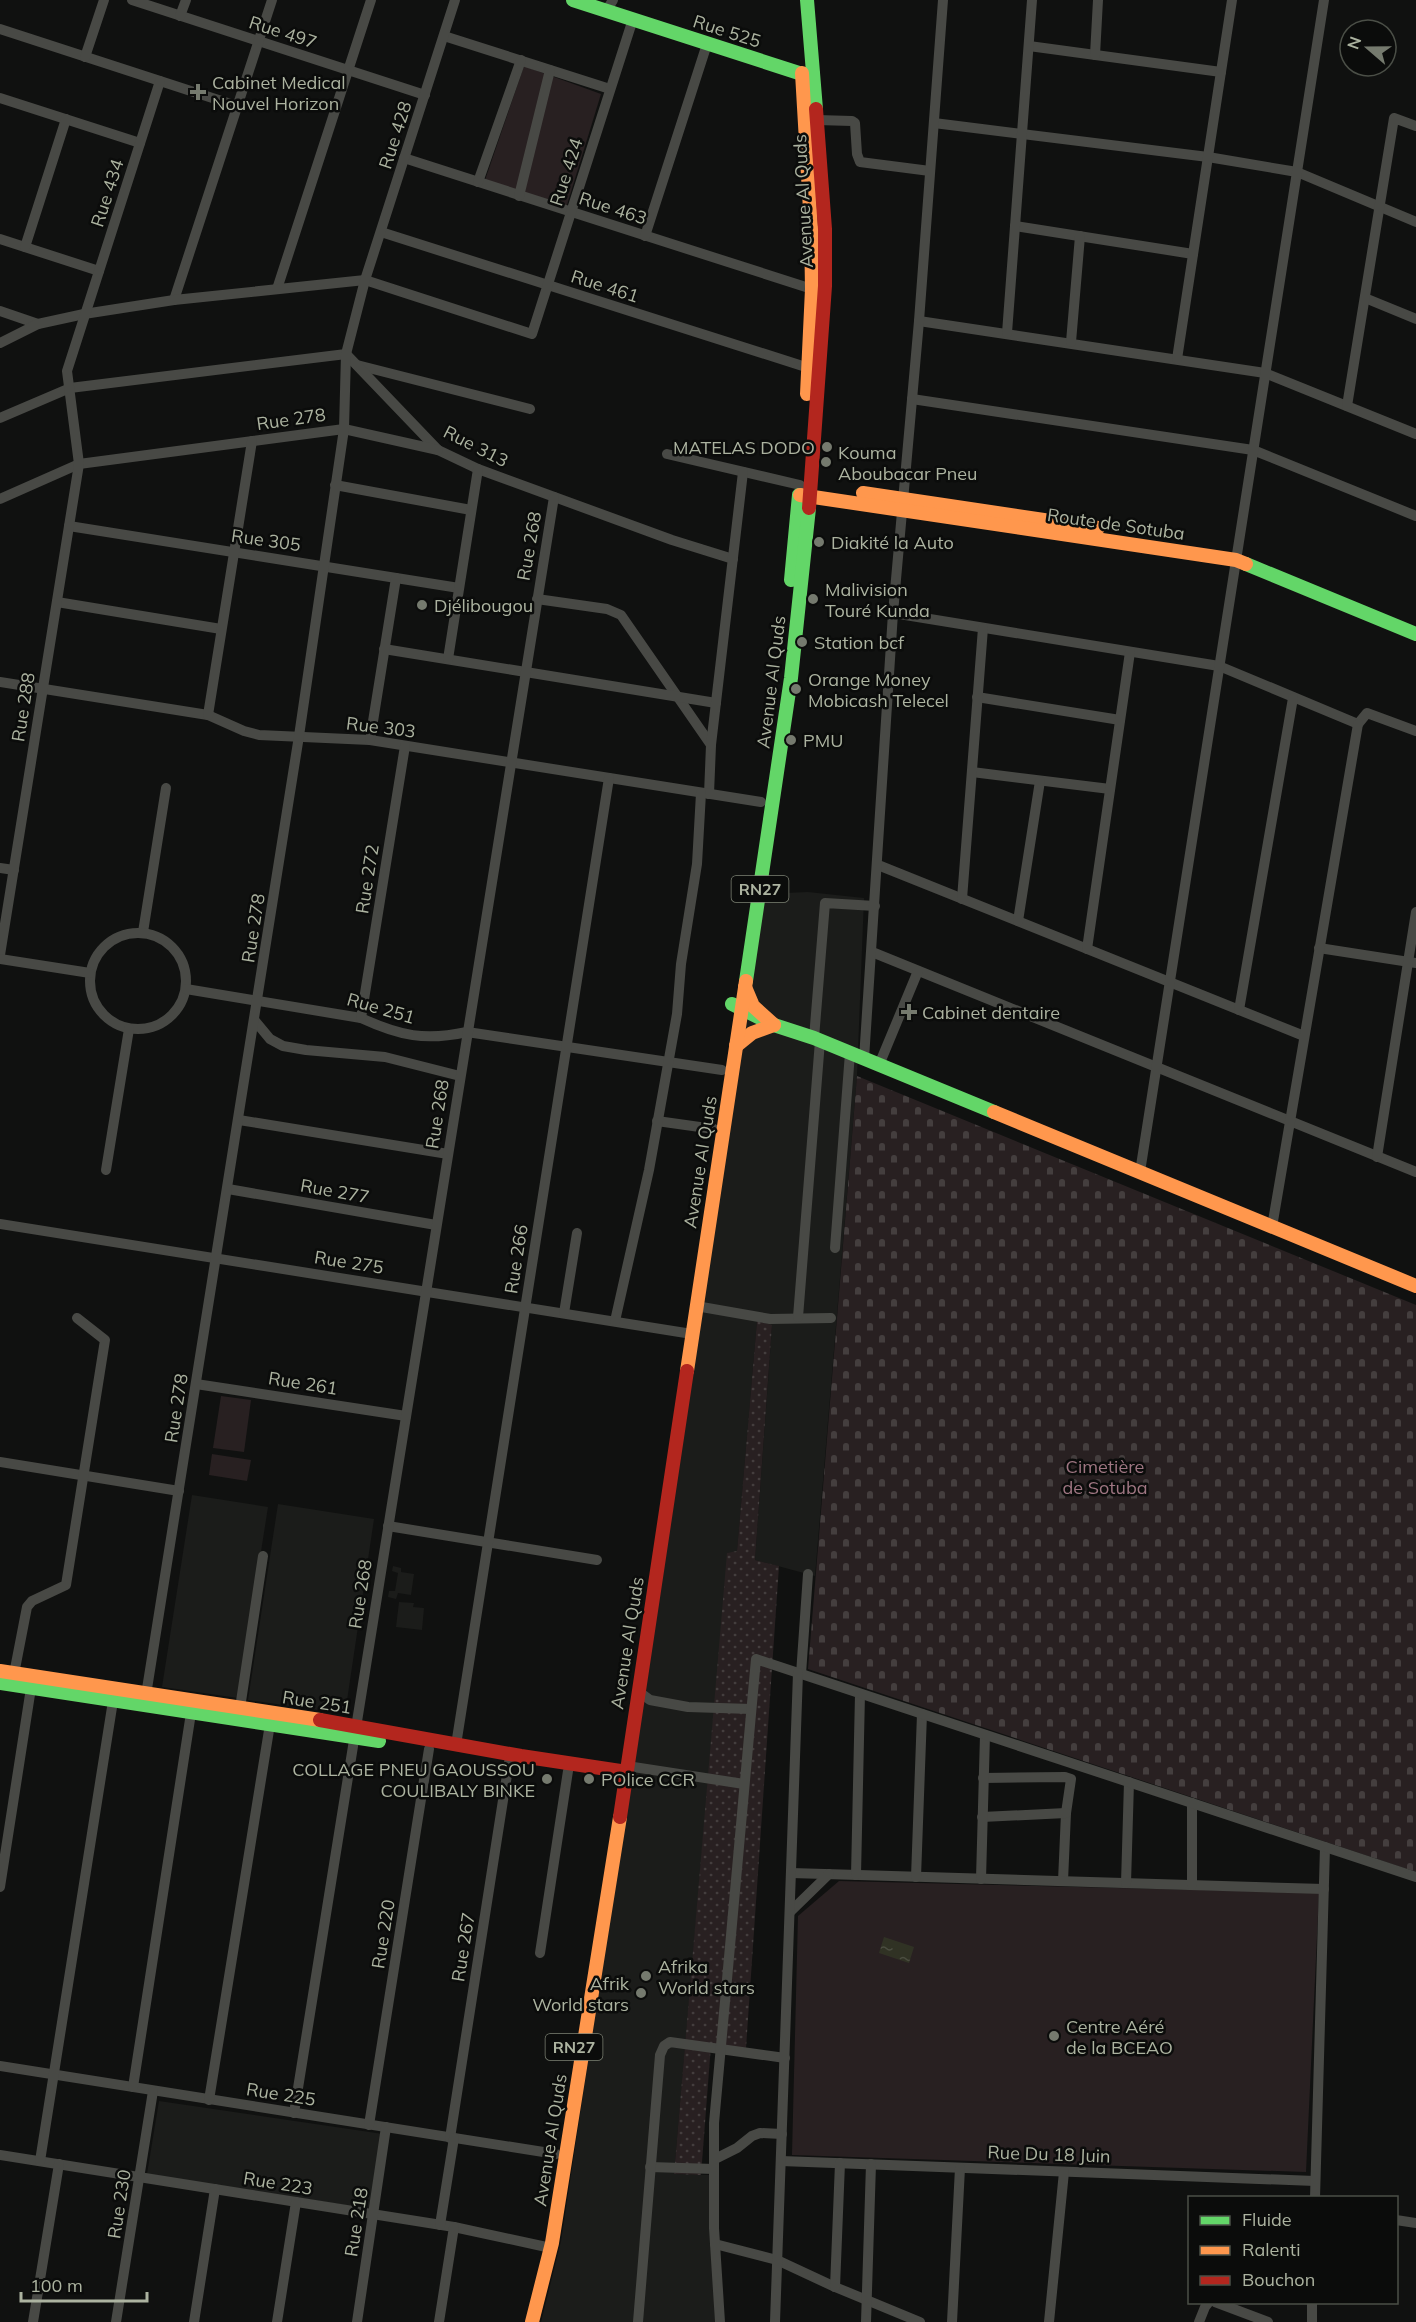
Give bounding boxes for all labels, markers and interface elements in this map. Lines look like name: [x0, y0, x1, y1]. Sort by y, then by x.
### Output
street label: Rue 525: [690, 9, 764, 53]
street label: Rue 497: [246, 10, 320, 54]
north arrow: [1338, 18, 1398, 78]
text: N: [1342, 34, 1365, 52]
place label: Cabinet Medical Nouvel Horizon: [212, 71, 345, 115]
marker: Cabinet Medical Nouvel Horizon: [189, 83, 207, 101]
street label: Rue 428: [373, 98, 417, 172]
street label: Avenue Al Quds: [788, 134, 818, 268]
street label: Rue 424: [544, 135, 588, 209]
street label: Rue 434: [85, 156, 129, 230]
street label: Rue 463: [576, 186, 650, 230]
street label: Rue 461: [568, 264, 642, 308]
street label: Rue 278: [255, 403, 327, 435]
street label: Rue 313: [440, 420, 512, 472]
place label: MATELAS DODO: [673, 436, 815, 459]
marker: MATELAS DODO: [820, 440, 834, 454]
place label: Kouma Aboubacar Pneu: [838, 441, 977, 485]
marker: Kouma Aboubacar Pneu: [819, 455, 833, 469]
street label: Route de Sotuba: [1046, 503, 1186, 545]
street label: Rue 268: [512, 510, 546, 582]
street label: Rue 305: [230, 524, 302, 556]
place label: Diakité la Auto: [831, 531, 954, 554]
marker: Diakité la Auto: [812, 535, 826, 549]
place label: Malivision Touré Kunda: [825, 578, 930, 622]
marker: Malivision Touré Kunda: [806, 592, 820, 606]
place label: Djélibougou: [434, 594, 533, 617]
marker: Djélibougou: [415, 598, 429, 612]
street label: Avenue Al Quds: [751, 614, 791, 750]
place label: Station bcf: [814, 631, 905, 654]
marker: Station bcf: [795, 635, 809, 649]
place label: Orange Money Mobicash Telecel: [808, 668, 949, 712]
street label: Rue 288: [6, 671, 40, 743]
marker: Orange Money Mobicash Telecel: [789, 682, 803, 696]
street label: Rue 303: [345, 711, 417, 743]
place label: PMU: [803, 729, 843, 752]
marker: PMU: [784, 733, 798, 747]
street label: Rue 272: [350, 843, 384, 915]
road number: RN27: [732, 876, 789, 902]
street label: Rue 278: [236, 892, 270, 964]
street label: Rue 251: [344, 987, 418, 1029]
place label: Cabinet dentaire: [922, 1001, 1060, 1024]
marker: Cabinet dentaire: [900, 1003, 918, 1021]
street label: Rue 268: [420, 1078, 454, 1150]
street label: Avenue Al Quds: [678, 1094, 722, 1230]
street label: Rue 277: [299, 1174, 371, 1208]
street label: Rue 266: [499, 1223, 533, 1295]
street label: Rue 275: [313, 1245, 385, 1279]
street label: Rue 261: [267, 1366, 339, 1400]
street label: Rue 278: [159, 1372, 193, 1444]
park label: Cimetière de Sotuba: [1063, 1455, 1147, 1499]
street label: Rue 268: [343, 1558, 377, 1630]
street label: Avenue Al Quds: [605, 1575, 649, 1711]
street label: Rue 251: [281, 1685, 353, 1719]
place label: COLLAGE PNEU GAOUSSOU COULIBALY BINKE: [292, 1758, 535, 1802]
place label: POlice CCR: [601, 1768, 695, 1791]
marker: COLLAGE PNEU GAOUSSOU COULIBALY BINKE: [540, 1772, 554, 1786]
marker: POlice CCR: [582, 1772, 596, 1786]
street label: Rue 220: [366, 1898, 400, 1970]
street label: Rue 267: [446, 1911, 480, 1983]
place label: Afrika World stars: [658, 1955, 755, 1999]
marker: Afrika World stars: [639, 1969, 653, 1983]
place label: Afrik World stars: [532, 1972, 630, 2016]
marker: Afrik World stars: [634, 1986, 648, 2000]
place label: Centre Aéré de la BCEAO: [1066, 2015, 1173, 2059]
marker: Centre Aéré de la BCEAO: [1047, 2029, 1061, 2043]
road number: RN27: [546, 2034, 602, 2060]
street label: Avenue Al Quds: [528, 2072, 572, 2208]
street label: Rue 225: [245, 2077, 317, 2111]
street label: Rue Du 18 Juin: [987, 2140, 1111, 2168]
street label: Rue 223: [242, 2166, 314, 2200]
street label: Rue 230: [102, 2168, 136, 2240]
street label: Rue 218: [339, 2186, 373, 2258]
legend: [1188, 2196, 1398, 2304]
text: Fluide: [1242, 2208, 1292, 2231]
text: Ralenti: [1242, 2238, 1300, 2261]
scale bar: [21, 2265, 147, 2303]
text: Bouchon: [1242, 2268, 1315, 2291]
text: 100 m: [30, 2274, 83, 2297]

